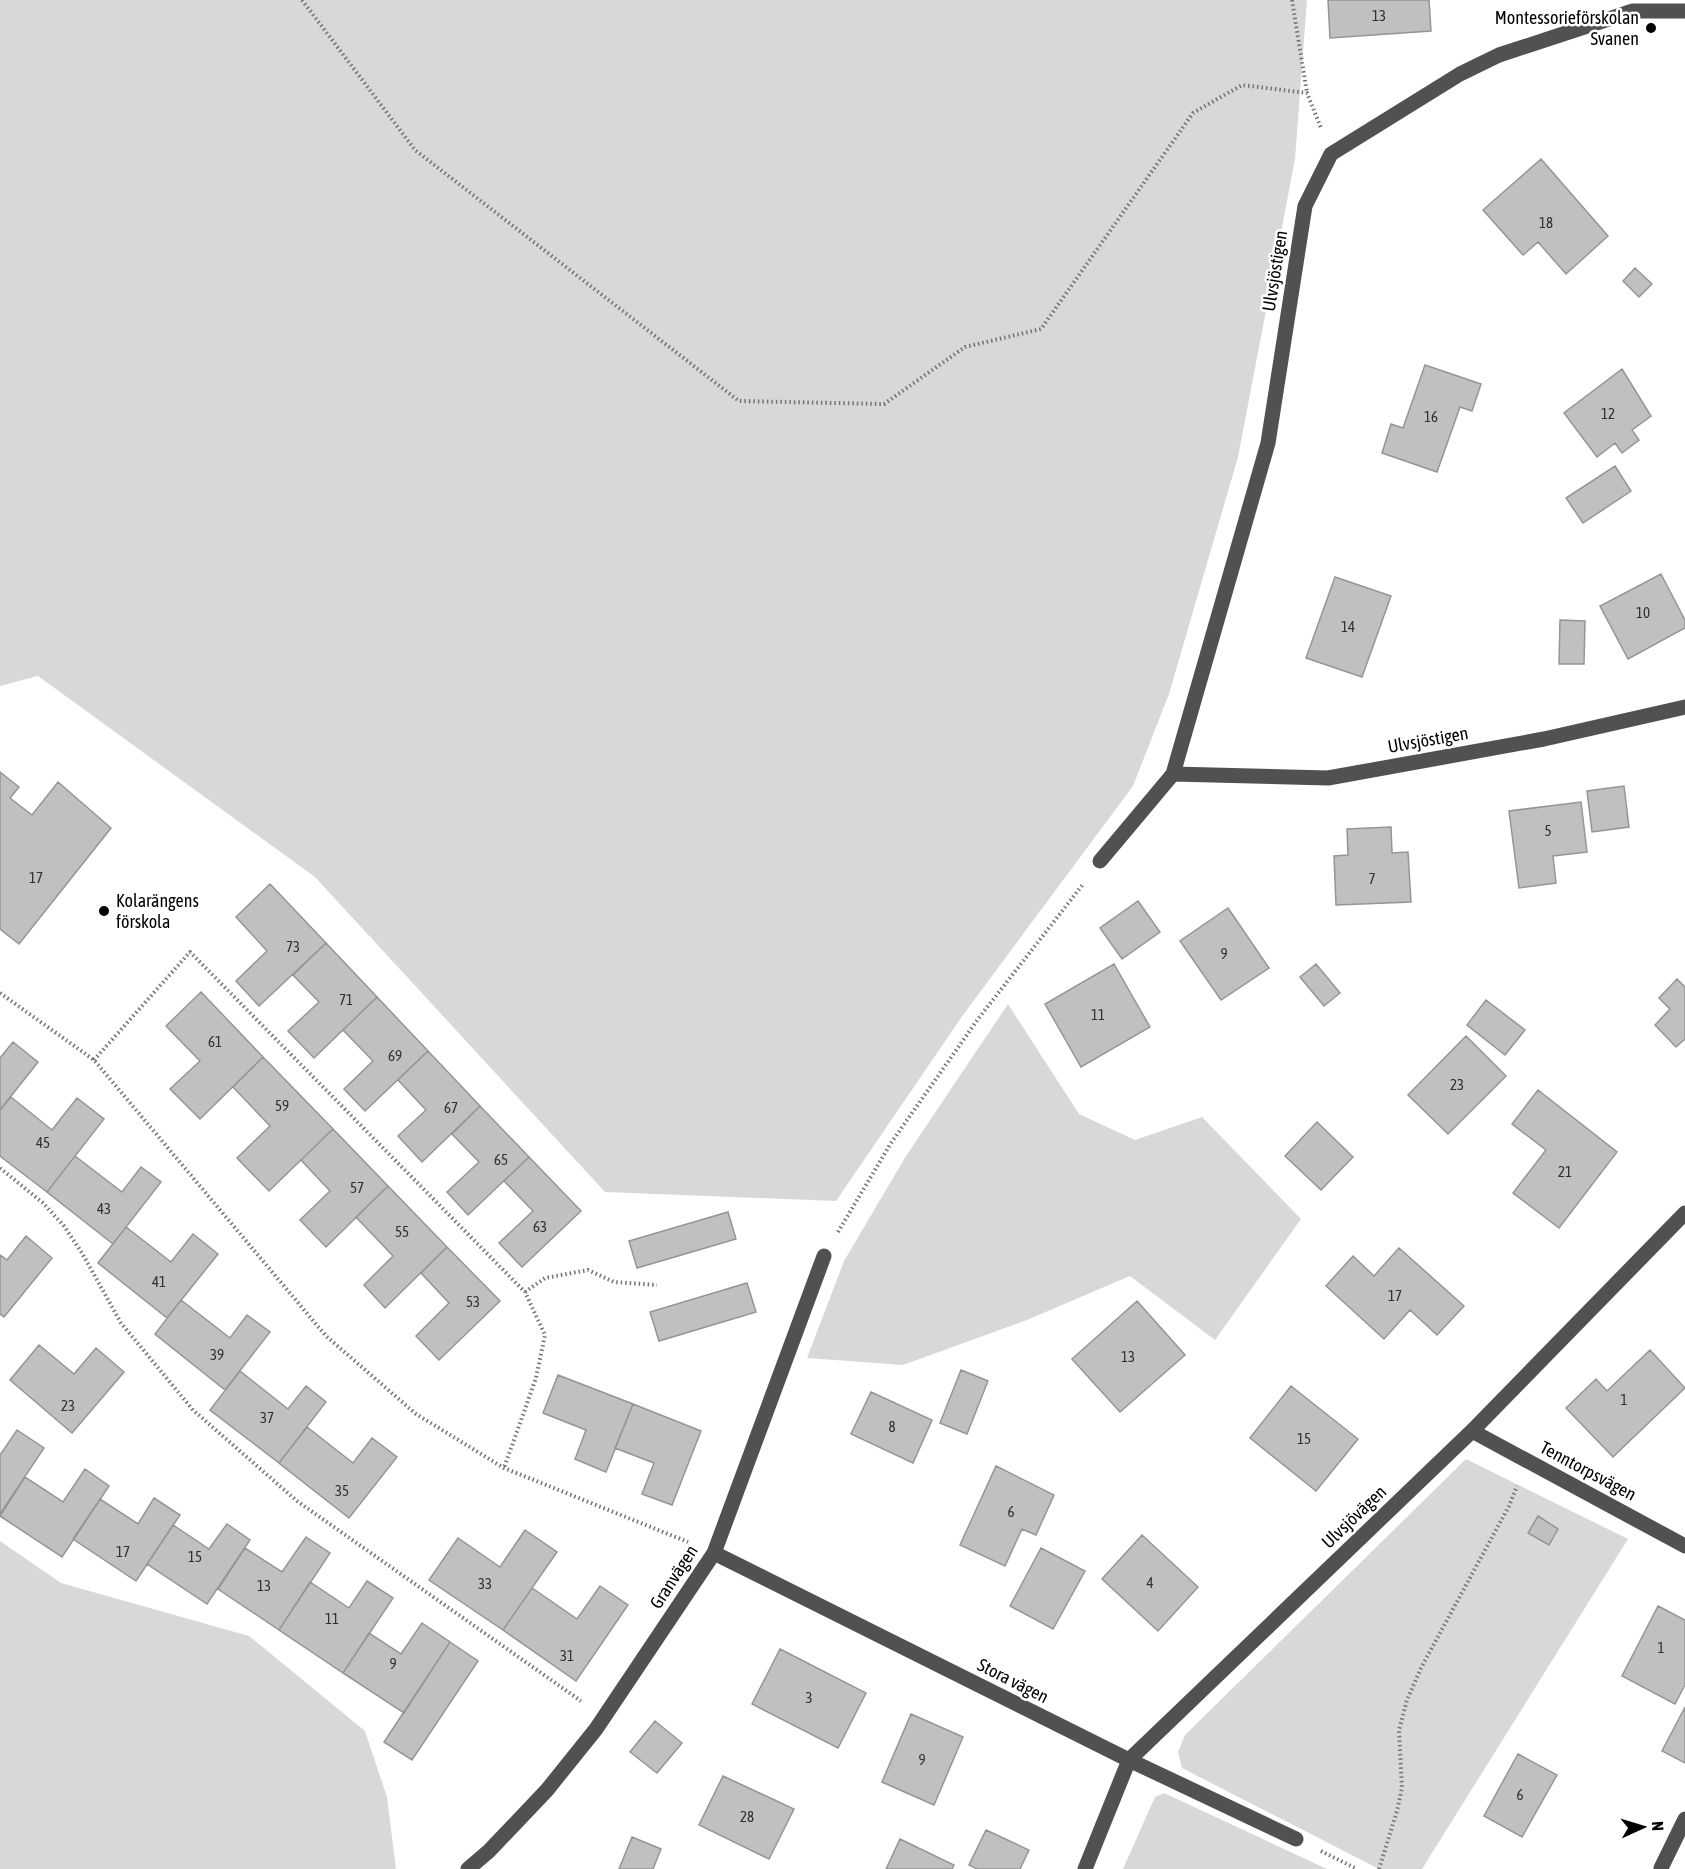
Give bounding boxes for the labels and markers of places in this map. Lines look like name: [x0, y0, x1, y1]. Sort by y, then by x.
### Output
place label: Montessorieförskolan Svanen: [1495, 7, 1639, 49]
marker: Montessorieförskolan Svanen: [1644, 21, 1658, 35]
place label: Kolarängens förskola: [116, 890, 199, 932]
marker: Kolarängens förskola: [97, 904, 111, 918]

